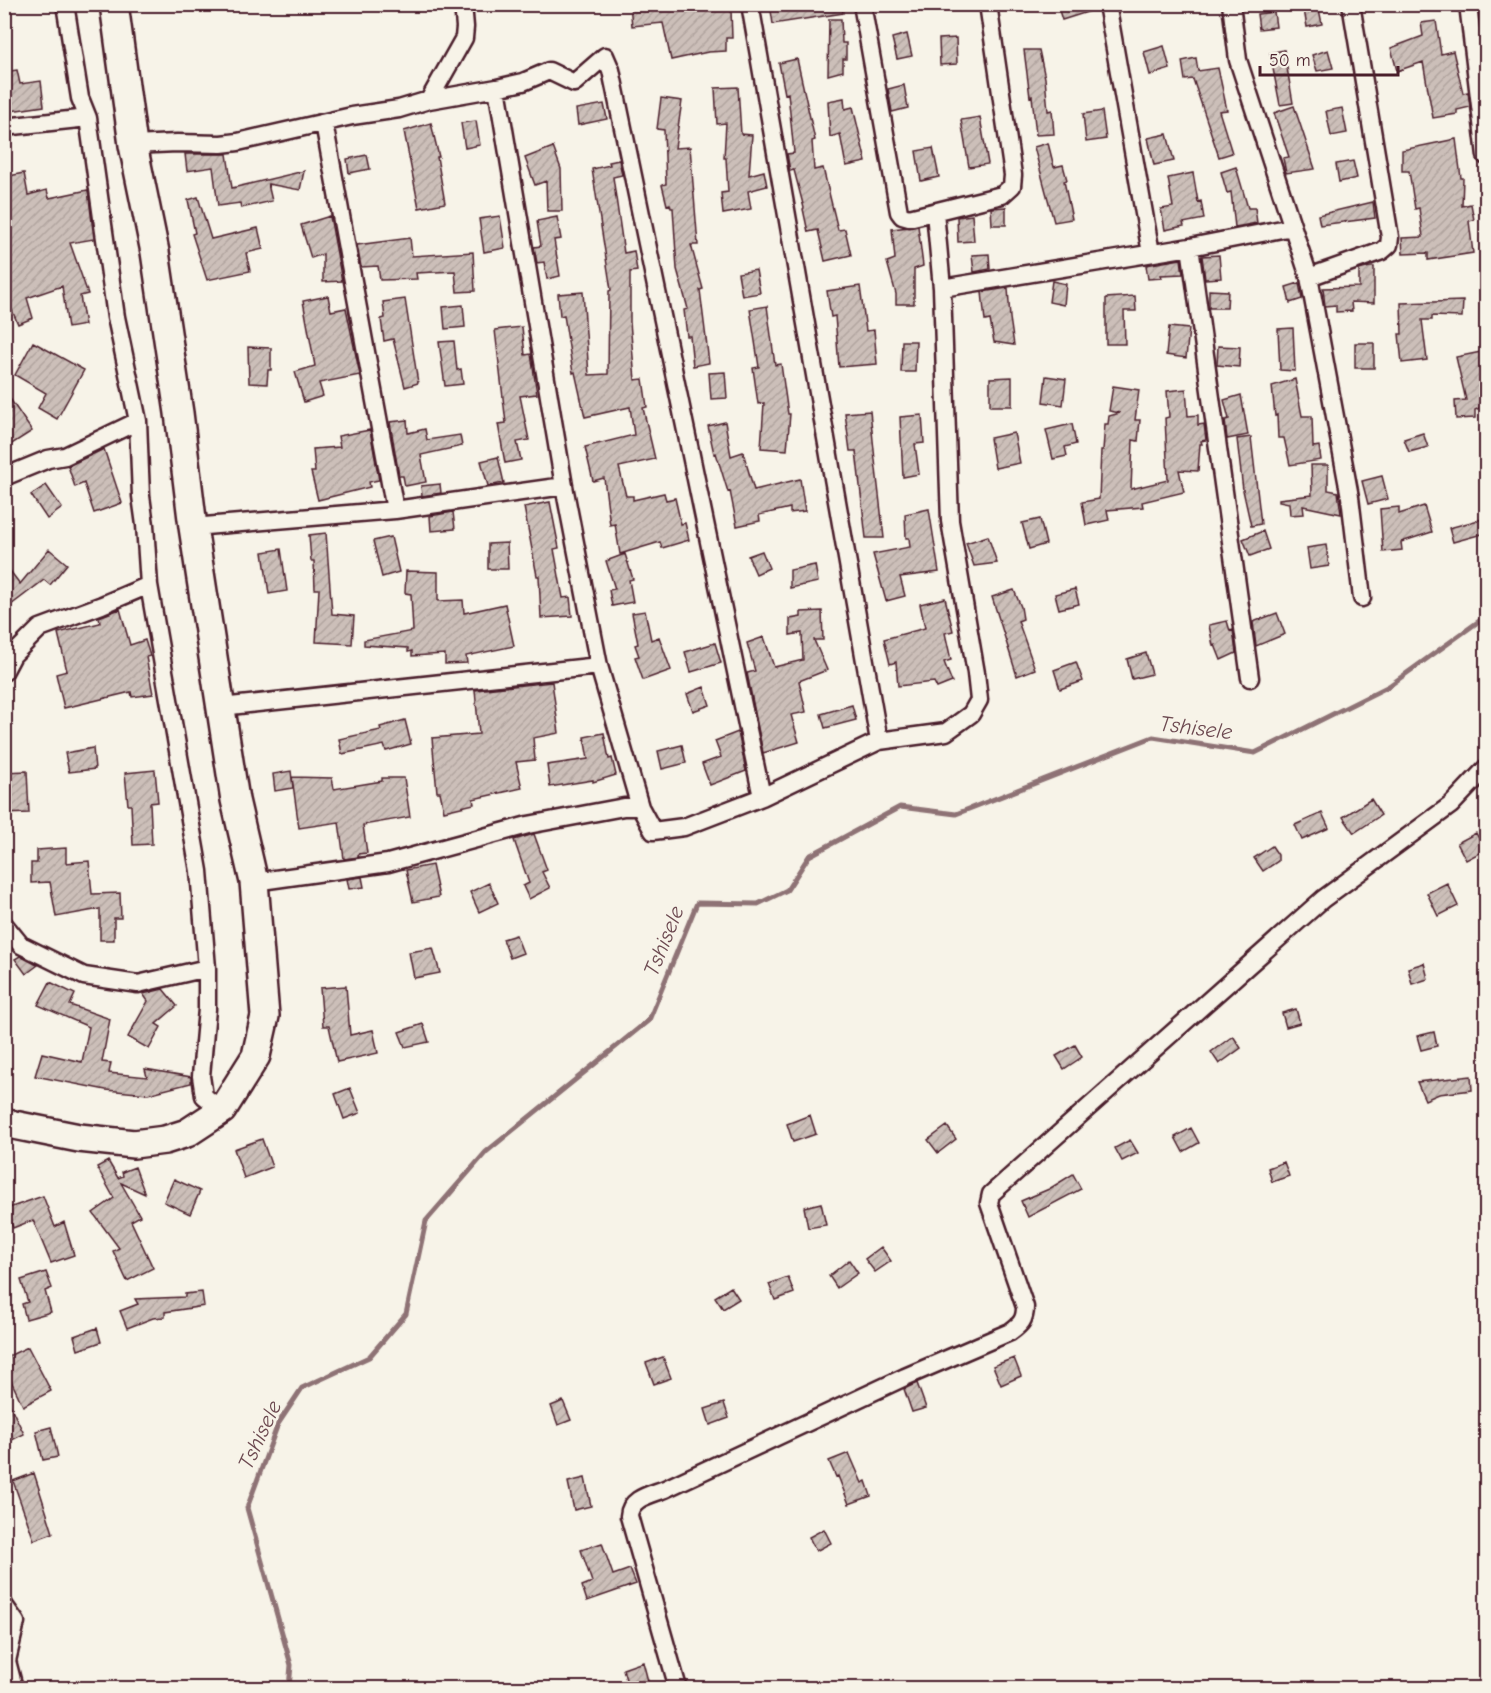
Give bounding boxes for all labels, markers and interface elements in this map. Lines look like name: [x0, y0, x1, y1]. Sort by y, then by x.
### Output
scale bar: [1260, 39, 1398, 77]
text: 50 m: [1269, 50, 1311, 71]
water label: Tshisele: [1158, 711, 1234, 745]
water label: Tshisele: [638, 902, 690, 980]
water label: Tshisele: [233, 1396, 287, 1474]

